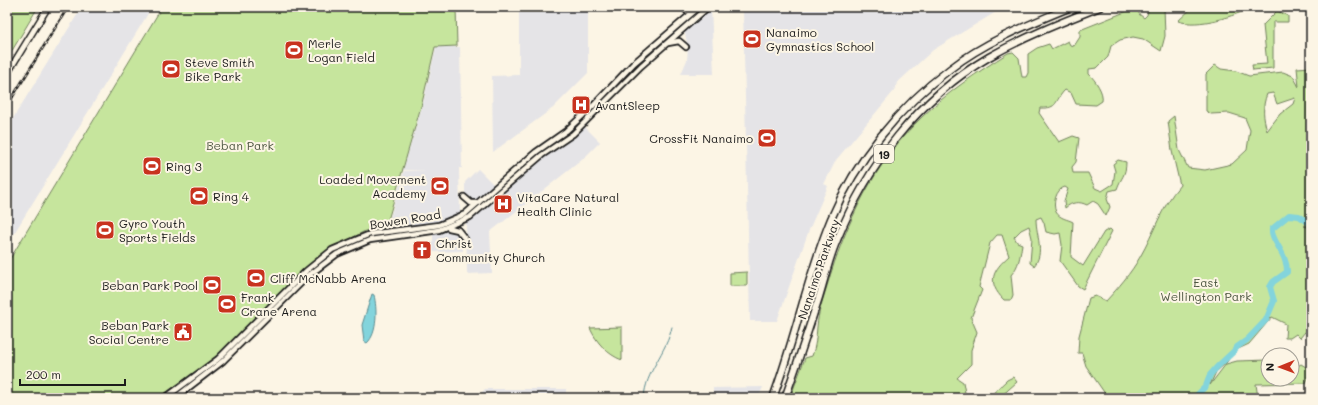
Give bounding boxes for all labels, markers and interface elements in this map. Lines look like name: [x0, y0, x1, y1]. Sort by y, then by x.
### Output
place label: Nanaimo Gymnastics School: [766, 24, 874, 54]
sports icon: Nanaimo Gymnastics School: [741, 28, 763, 50]
place label: Merle Logan Field: [308, 35, 375, 65]
sports icon: Merle Logan Field: [283, 39, 305, 61]
place label: Steve Smith Bike Park: [185, 54, 254, 84]
sports icon: Steve Smith Bike Park: [160, 58, 182, 80]
hospital icon: AvantSleep: [570, 94, 592, 116]
place label: AvantSleep: [595, 97, 660, 113]
sports icon: CrossFit Nanaimo: [756, 127, 778, 149]
place label: CrossFit Nanaimo: [649, 130, 753, 146]
park label: Beban Park: [206, 137, 274, 153]
road number: 19: [874, 145, 894, 163]
sports icon: Ring 3: [141, 155, 163, 177]
place label: Ring 3: [166, 158, 202, 174]
place label: Loaded Movement Academy: [319, 171, 426, 201]
sports icon: Loaded Movement Academy: [429, 175, 451, 197]
sports icon: Ring 4: [188, 185, 210, 207]
place label: Ring 4: [213, 188, 249, 204]
place label: VitaCare Natural Health Clinic: [517, 189, 619, 219]
hospital icon: VitaCare Natural Health Clinic: [492, 193, 514, 215]
street label: Bowen Road: [368, 205, 442, 233]
place label: Gyro Youth Sports Fields: [119, 215, 196, 245]
street label: Nanaimo Parkway: [793, 217, 843, 321]
sports icon: Gyro Youth Sports Fields: [94, 219, 116, 241]
place label: Christ Community Church: [436, 235, 545, 265]
church icon: Christ Community Church: [411, 239, 433, 261]
sports icon: Cliff McNabb Arena: [245, 267, 267, 289]
place label: Cliff McNabb Arena: [270, 270, 386, 286]
sports icon: Beban Park Pool: [201, 274, 223, 296]
park label: East Wellington Park: [1160, 274, 1252, 304]
place label: Beban Park Pool: [102, 277, 198, 293]
place label: Frank Crane Arena: [241, 289, 317, 319]
sports icon: Frank Crane Arena: [216, 293, 238, 315]
place label: Beban Park Social Centre: [89, 317, 169, 347]
public building icon: Beban Park Social Centre: [172, 321, 194, 343]
north arrow: [1260, 347, 1300, 387]
scale bar: [20, 361, 125, 387]
text: N: [1262, 363, 1277, 371]
text: 200 m: [26, 366, 61, 382]

